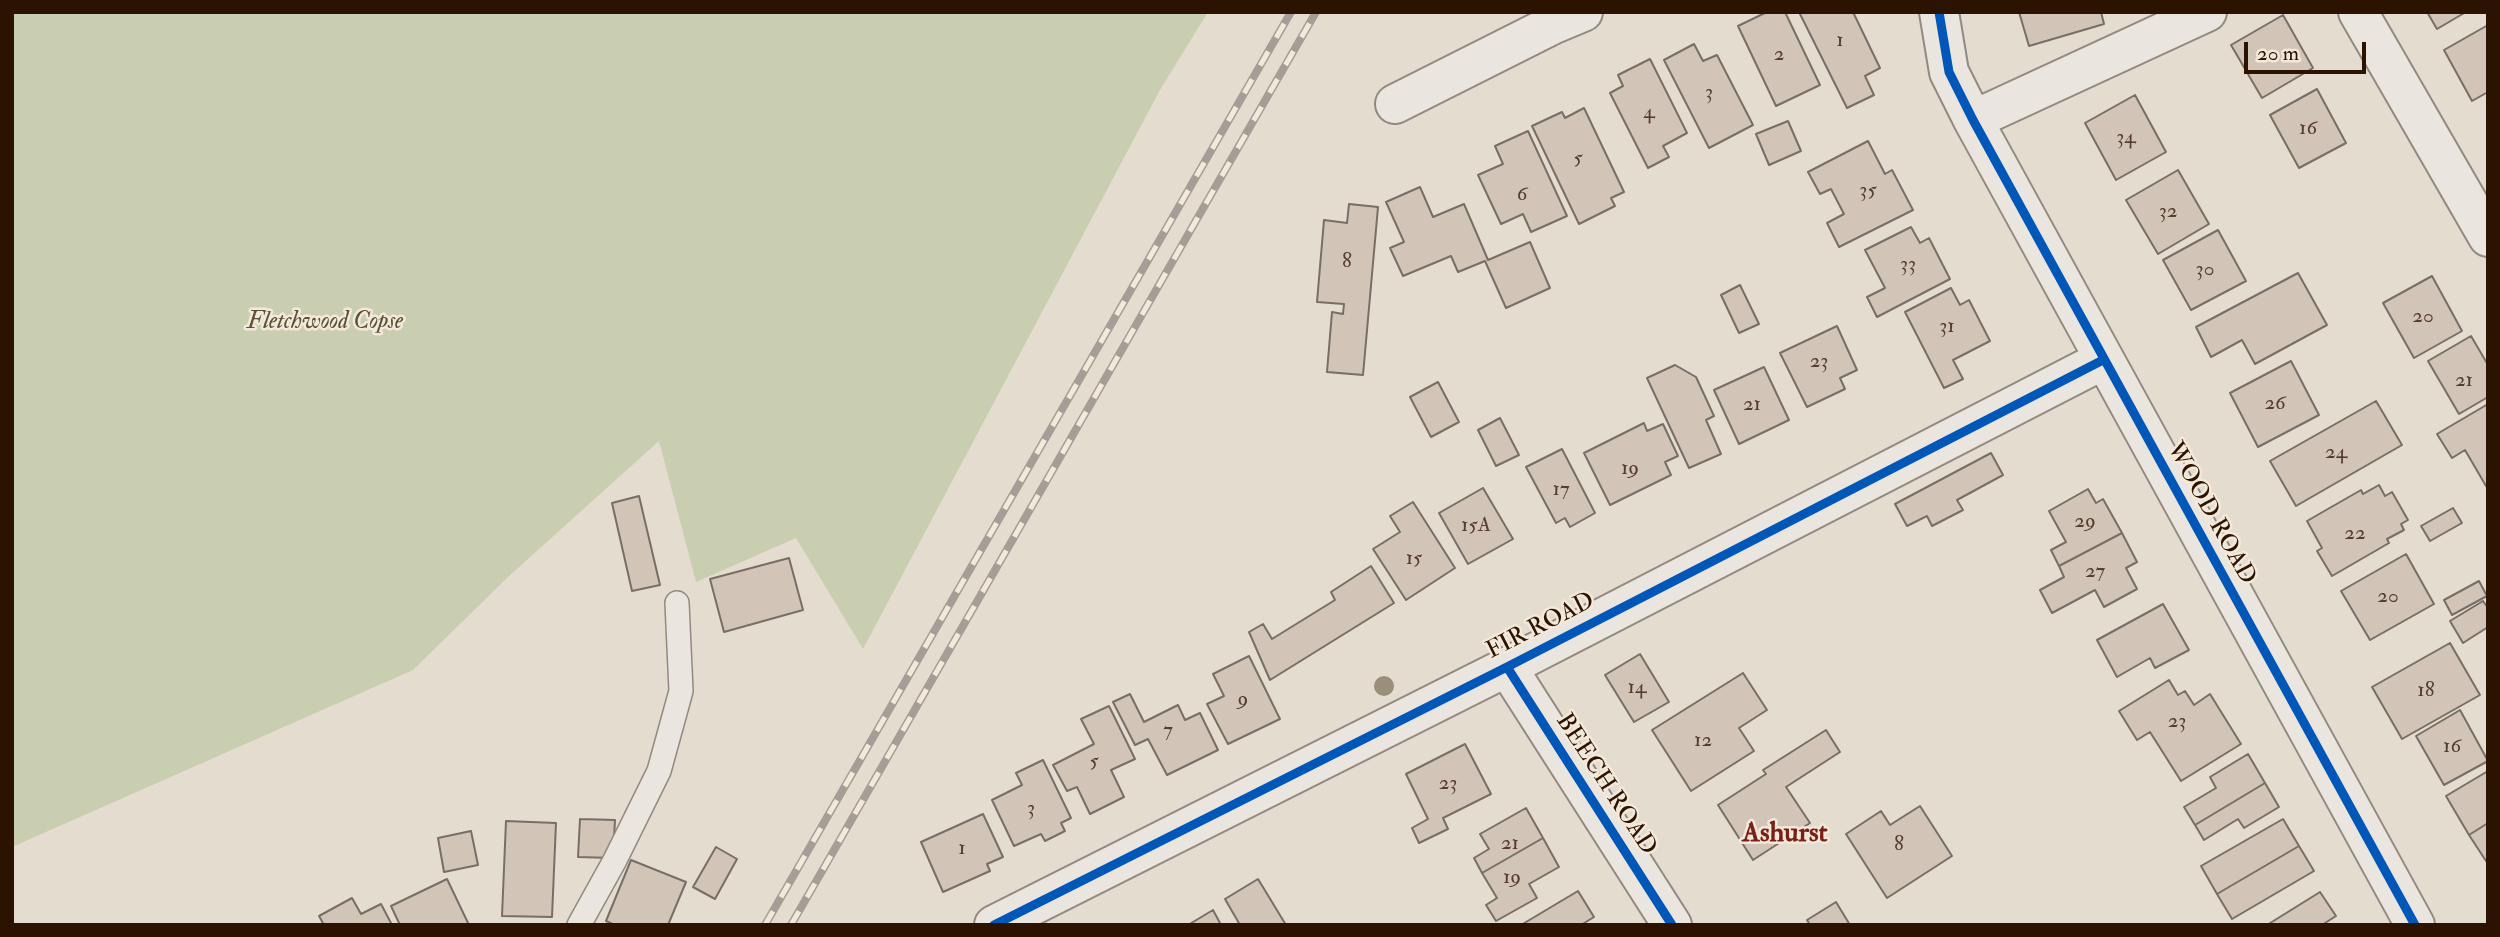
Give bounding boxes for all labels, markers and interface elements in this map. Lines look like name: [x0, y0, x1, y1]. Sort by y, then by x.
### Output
house number: 1: [1836, 28, 1844, 54]
scale bar: [2248, 28, 2370, 72]
text: 20 m: [2257, 40, 2299, 67]
house number: 2: [1774, 42, 1784, 68]
house number: 3: [1705, 80, 1713, 106]
house number: 4: [1643, 100, 1655, 126]
house number: 16: [2299, 116, 2317, 142]
house number: 34: [2116, 125, 2136, 151]
house number: 5: [1573, 146, 1583, 172]
house number: 35: [1859, 178, 1877, 204]
house number: 6: [1517, 182, 1527, 208]
house number: 32: [2159, 199, 2177, 225]
house number: 8: [1342, 249, 1352, 275]
house number: 33: [1900, 252, 1916, 278]
house number: 30: [2196, 257, 2214, 283]
house number: 20: [2412, 304, 2434, 330]
park label: Fletchwood Copse: [247, 309, 403, 337]
house number: 31: [1939, 314, 1955, 340]
house number: 23: [1810, 349, 1828, 375]
house number: 21: [2455, 368, 2473, 394]
house number: 26: [2264, 391, 2286, 417]
house number: 21: [1743, 392, 1761, 418]
street label: WOOD ROAD: [2159, 438, 2261, 590]
house number: 24: [2325, 440, 2347, 466]
house number: 19: [1621, 456, 1639, 482]
house number: 17: [1552, 477, 1570, 503]
house number: 29: [2074, 509, 2096, 535]
house number: 15A: [1461, 513, 1491, 539]
house number: 22: [2344, 521, 2366, 547]
house number: 15: [1406, 546, 1422, 572]
house number: 27: [2085, 559, 2105, 585]
house number: 20: [2377, 584, 2399, 610]
street label: FIR ROAD: [1482, 587, 1600, 667]
house number: 14: [1628, 675, 1646, 701]
house number: 18: [2417, 678, 2435, 704]
house number: 9: [1238, 687, 1248, 713]
street label: BEECH ROAD: [1548, 709, 1662, 861]
house number: 23: [2168, 709, 2186, 735]
house number: 7: [1163, 718, 1173, 744]
house number: 12: [1694, 728, 1712, 754]
house number: 16: [2443, 734, 2461, 760]
house number: 5: [1089, 749, 1099, 775]
house number: 23: [1439, 771, 1457, 797]
house number: 3: [1027, 796, 1035, 822]
district label: Ashurst: [1742, 818, 1828, 852]
house number: 21: [1501, 831, 1519, 857]
house number: 8: [1894, 832, 1904, 858]
house number: 1: [958, 836, 966, 862]
house number: 19: [1503, 865, 1521, 891]

